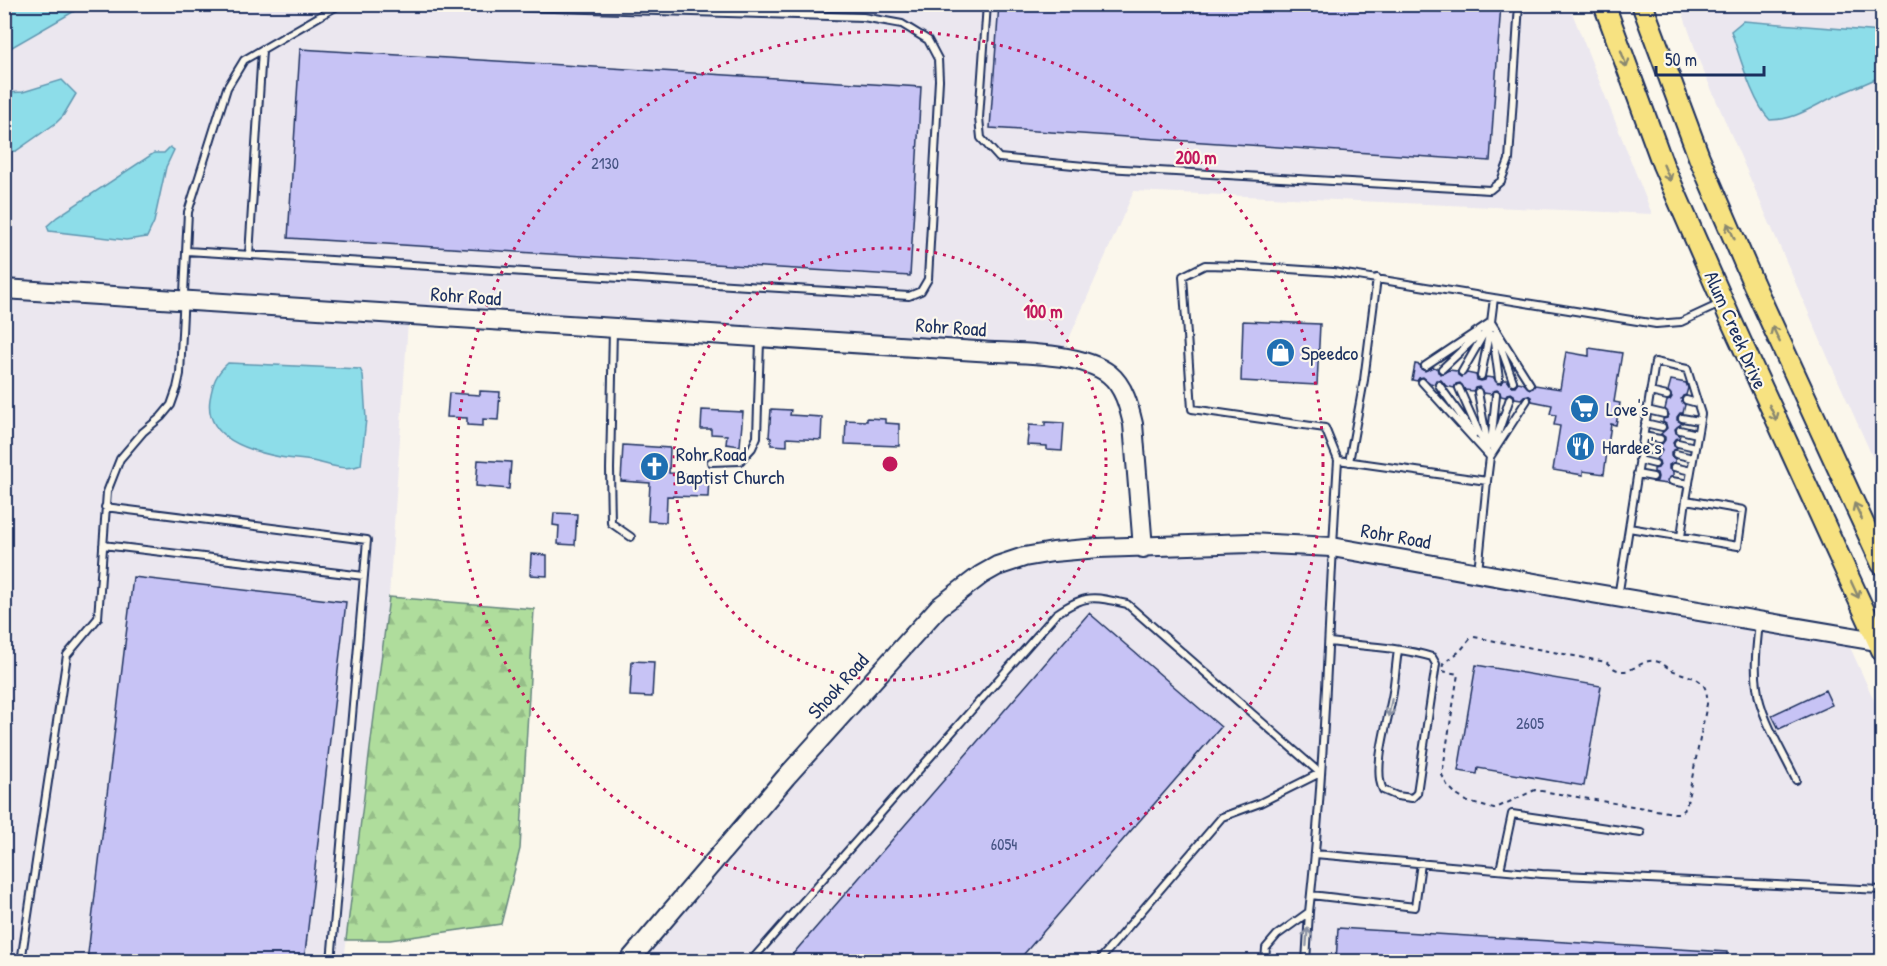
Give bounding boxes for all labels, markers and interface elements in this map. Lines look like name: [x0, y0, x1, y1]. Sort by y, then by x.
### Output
scale bar: [1656, 39, 1764, 77]
text: 50 m: [1665, 47, 1697, 72]
one-way arrow: [1620, 50, 1631, 68]
text: 200 m: [1176, 145, 1216, 170]
house number: 2130: [591, 152, 619, 174]
one-way arrow: [1662, 163, 1673, 182]
one-way arrow: [1725, 223, 1736, 241]
street label: Alum Creek Drive: [1698, 267, 1775, 393]
street label: Rohr Road: [430, 280, 502, 311]
text: 100 m: [1023, 299, 1063, 324]
street label: Rohr Road: [915, 311, 987, 342]
one-way arrow: [1770, 325, 1782, 343]
shop icon: Speedco: [1264, 337, 1296, 369]
place label: Speedco: [1301, 339, 1358, 366]
supermarket icon: Love's: [1569, 393, 1601, 425]
place label: Love's: [1606, 395, 1649, 422]
one-way arrow: [1768, 403, 1780, 421]
restaurant icon: Hardee's: [1565, 431, 1597, 463]
place label: Hardee's: [1602, 433, 1662, 460]
place label: Rohr Road Baptist Church: [676, 440, 784, 490]
church icon: Rohr Road Baptist Church: [639, 450, 671, 482]
centre of rings: [880, 454, 900, 474]
one-way arrow: [1852, 502, 1863, 520]
street label: Rohr Road: [1359, 516, 1433, 555]
one-way arrow: [1849, 580, 1861, 598]
street label: Shook Road: [801, 647, 874, 724]
one-way arrow: [1384, 697, 1395, 717]
house number: 2605: [1516, 712, 1544, 734]
house number: 6054: [991, 833, 1017, 855]
one-way arrow: [1302, 927, 1313, 947]

